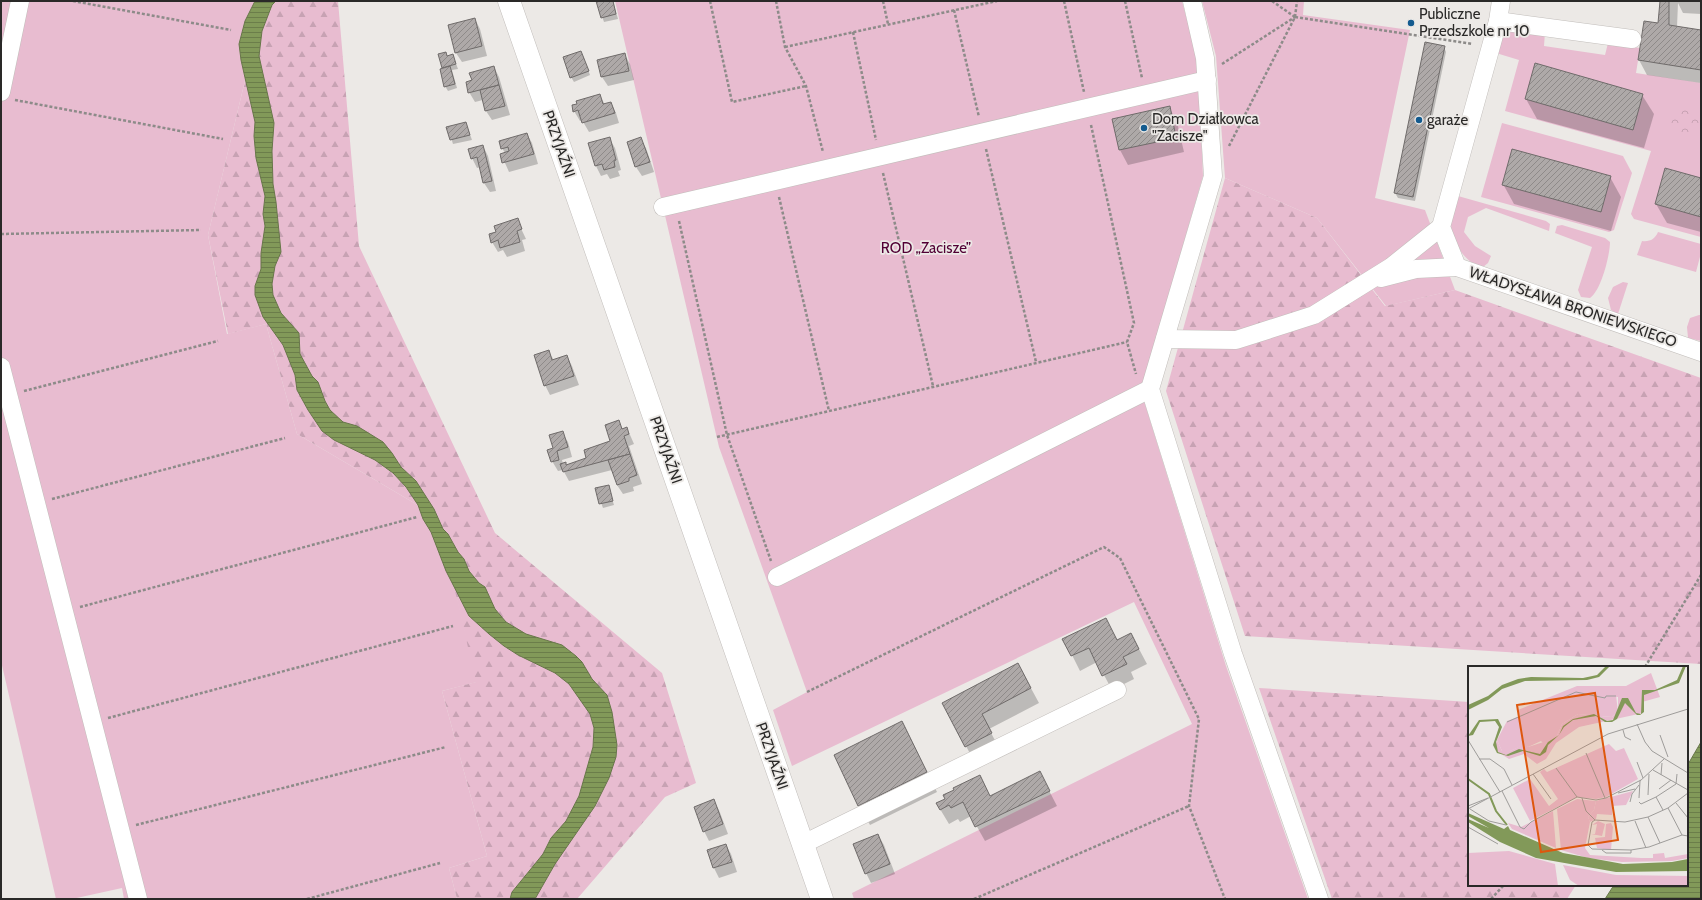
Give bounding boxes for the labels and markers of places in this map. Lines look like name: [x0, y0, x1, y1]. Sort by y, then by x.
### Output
place label: Publiczne Przedszkole nr 10: [1419, 5, 1529, 40]
marker: Publiczne Przedszkole nr 10: [1406, 18, 1416, 28]
place label: Dom Działkowca "Zacisze": [1152, 110, 1260, 145]
place label: garaże: [1427, 111, 1469, 129]
marker: garaże: [1414, 115, 1424, 125]
marker: Dom Działkowca "Zacisze": [1139, 123, 1149, 133]

